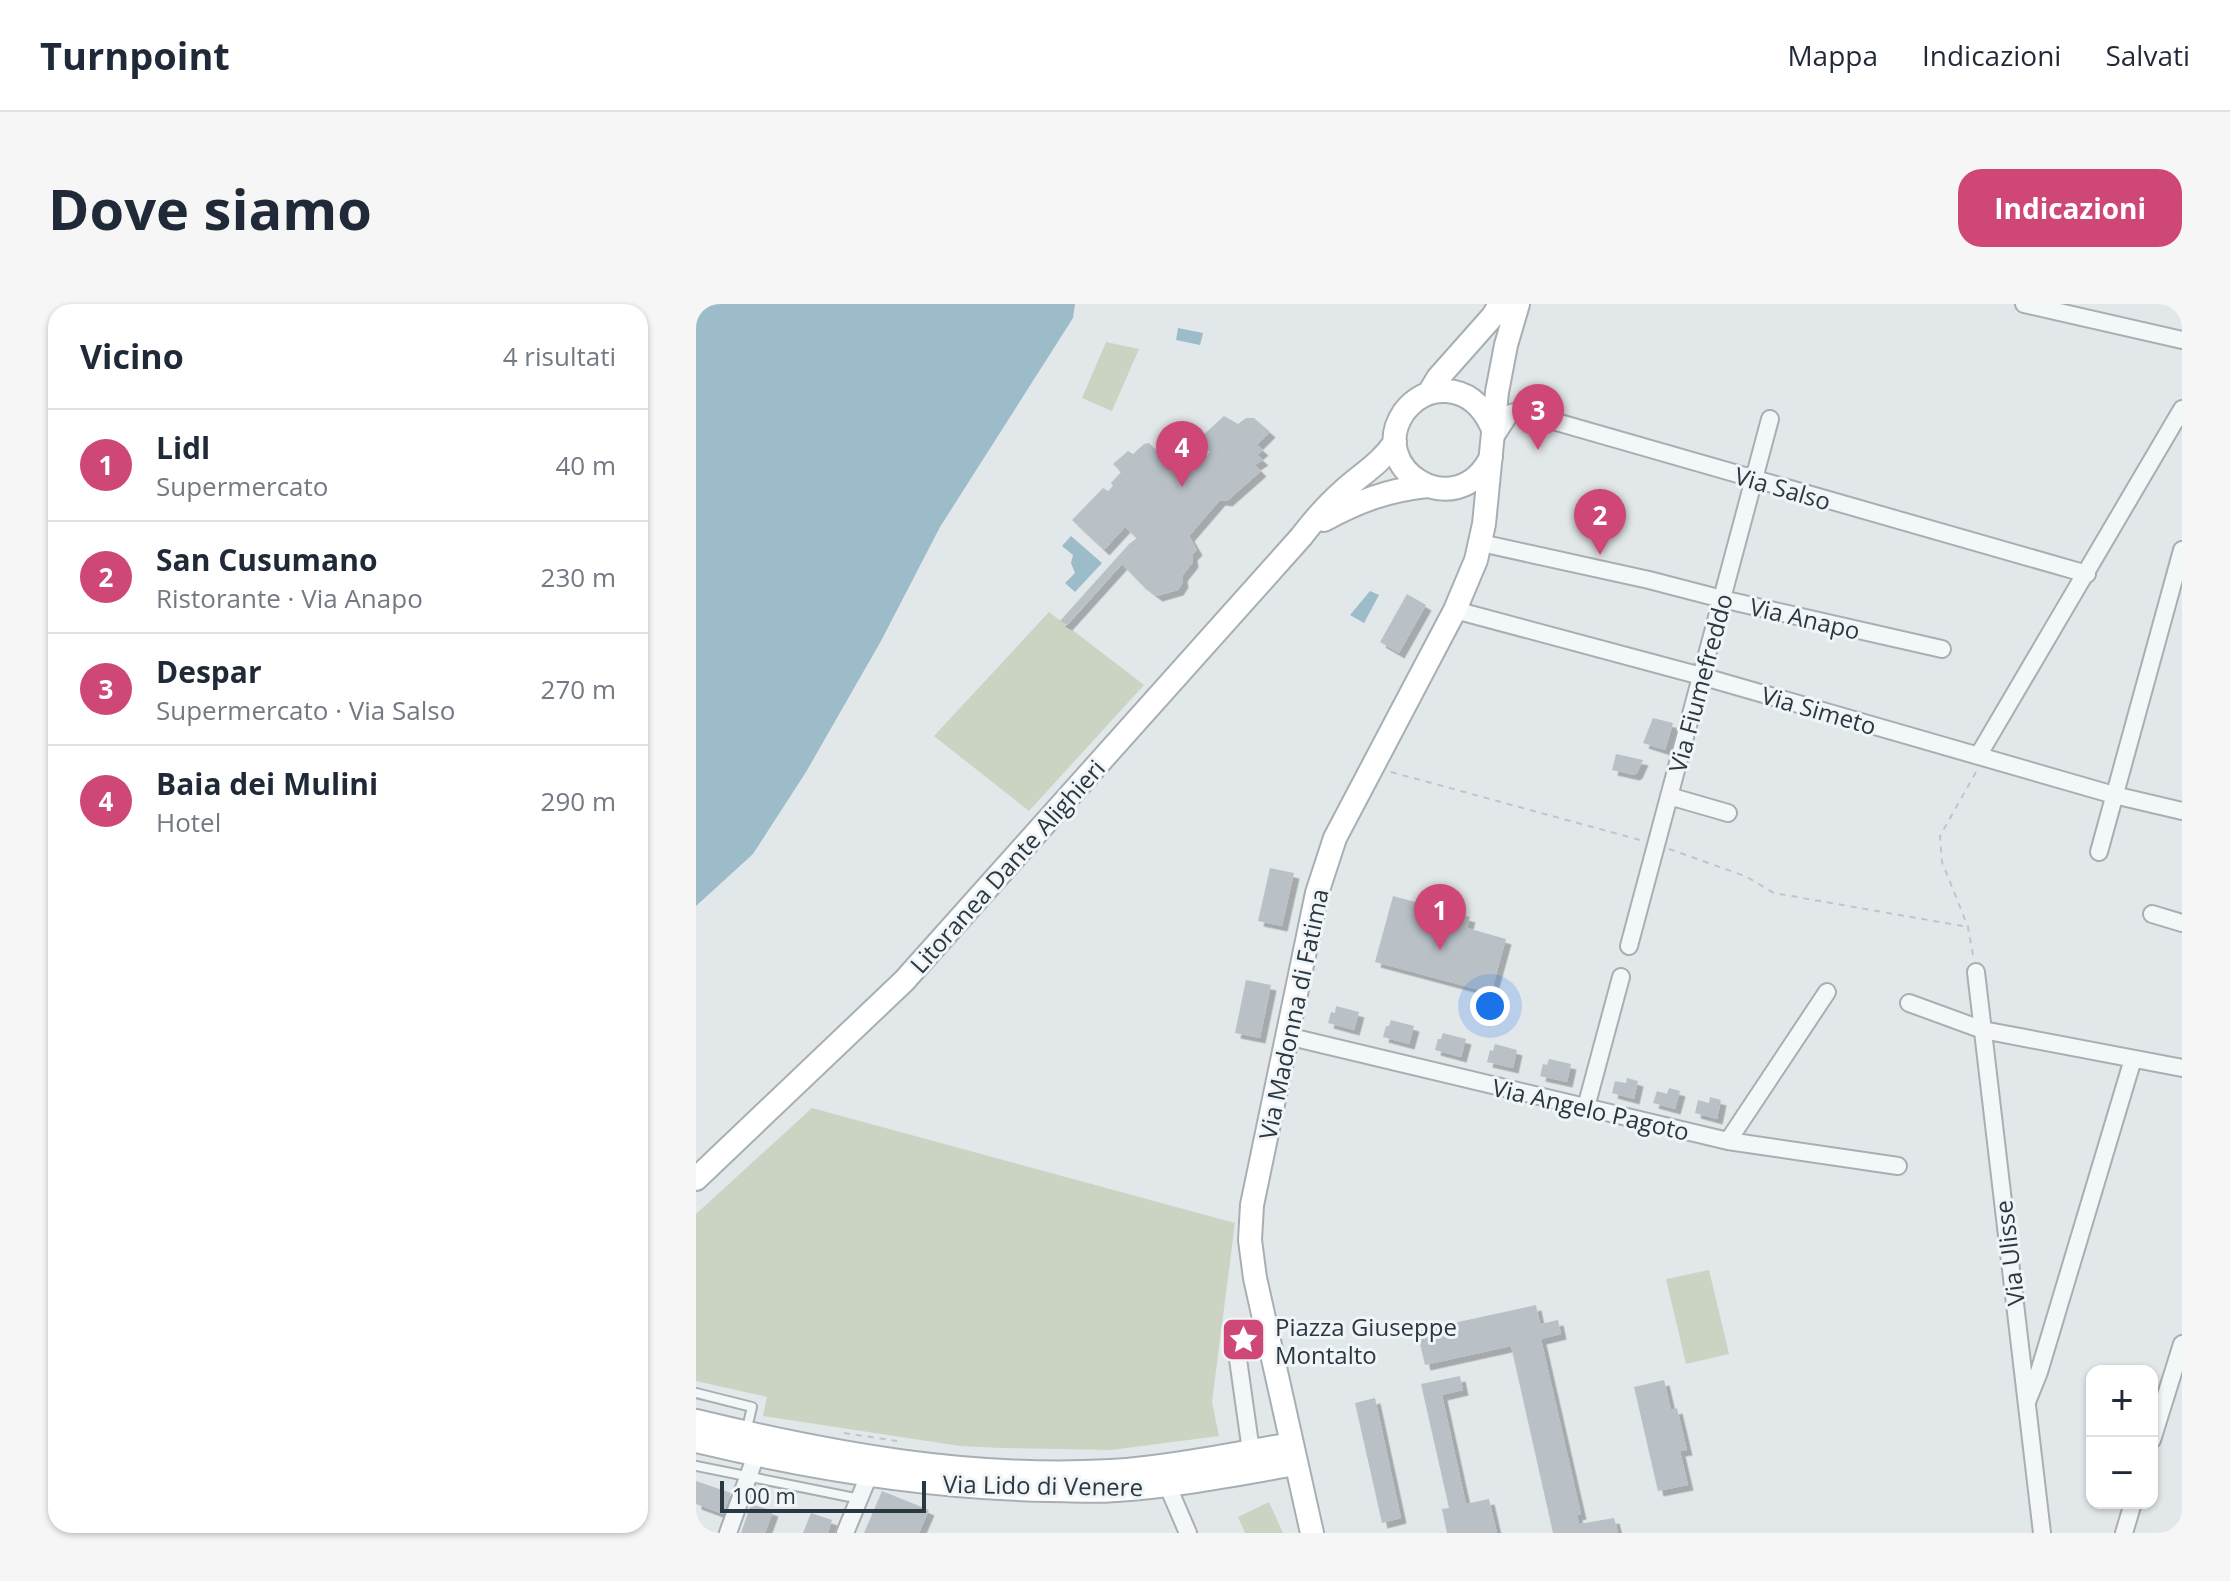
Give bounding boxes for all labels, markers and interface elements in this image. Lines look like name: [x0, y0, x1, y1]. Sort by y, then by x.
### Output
text: Turnpoint: [40, 29, 230, 81]
text: Mappa: [1787, 36, 1878, 74]
text: Indicazioni: [1922, 36, 2061, 74]
text: Salvati: [2105, 36, 2190, 74]
button: Indicazioni: [1958, 169, 2182, 247]
text: Dove siamo: [48, 170, 372, 246]
text: Vicino: [80, 333, 184, 379]
text: 4 risultati: [503, 338, 616, 374]
pin: 3: [1512, 384, 1564, 450]
pin: 4: [1156, 421, 1208, 487]
text: Lidl: [156, 427, 210, 468]
text: 1: [99, 447, 113, 483]
text: 40 m: [555, 447, 616, 483]
street label: Via Salso: [1731, 459, 1835, 517]
text: Supermercato: [156, 468, 328, 504]
pin: 2: [1574, 489, 1626, 555]
text: San Cusumano: [156, 539, 377, 580]
text: 2: [99, 559, 113, 595]
text: 230 m: [541, 559, 616, 595]
text: Ristorante · Via Anapo: [156, 580, 423, 616]
street label: Via Anapo: [1747, 589, 1863, 647]
street label: Via Fiumefreddo: [1660, 590, 1740, 776]
text: Despar: [156, 651, 262, 692]
text: 3: [99, 671, 113, 707]
text: 270 m: [541, 671, 616, 707]
street label: Via Simeto: [1758, 678, 1880, 742]
text: Supermercato · Via Salso: [156, 692, 455, 728]
street label: Litoranea Dante Alighieri: [902, 752, 1112, 980]
text: Baia dei Mulini: [156, 763, 378, 804]
text: 4: [99, 783, 113, 819]
text: 290 m: [541, 783, 616, 819]
text: Hotel: [156, 804, 221, 840]
pin: 1: [1414, 884, 1466, 950]
street label: Via Madonna di Fatima: [1250, 885, 1336, 1143]
your location: [1470, 986, 1510, 1026]
street label: Via Angelo Pagoto: [1489, 1070, 1693, 1148]
street label: Via Ulisse: [1986, 1198, 2032, 1308]
place label: Piazza Giuseppe Montalto: [1275, 1310, 1457, 1371]
place icon: Piazza Giuseppe Montalto: [1220, 1316, 1268, 1364]
map controls: [2086, 1365, 2158, 1509]
button: +: [2086, 1365, 2158, 1437]
button: −: [2086, 1437, 2158, 1509]
street label: Via Lido di Venere: [943, 1467, 1143, 1503]
scale bar: [720, 1477, 926, 1513]
text: 100 m: [732, 1480, 796, 1510]

